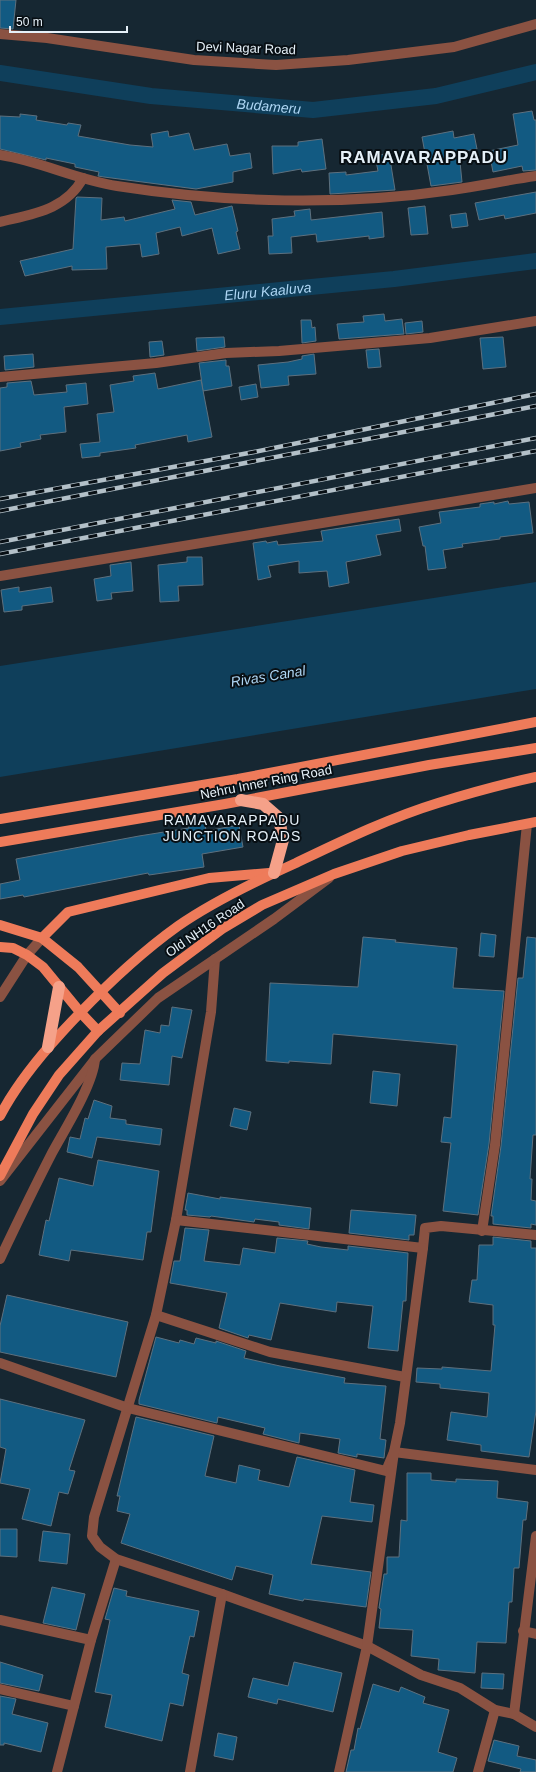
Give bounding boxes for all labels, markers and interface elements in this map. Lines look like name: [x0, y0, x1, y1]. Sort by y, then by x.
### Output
scale bar: [10, 8, 127, 34]
text: 50 m: [16, 15, 43, 29]
street label: Devi Nagar Road: [196, 39, 296, 57]
water label: Budameru: [236, 95, 302, 117]
district label: RAMAVARAPPADU: [340, 148, 508, 167]
water label: Eluru Kaaluva: [224, 279, 312, 303]
water label: Rivas Canal: [229, 662, 307, 690]
street label: Nehru Inner Ring Road: [199, 762, 333, 802]
district label: RAMAVARAPPADU JUNCTION ROADS: [163, 812, 301, 844]
street label: Old NH16 Road: [163, 896, 247, 960]

